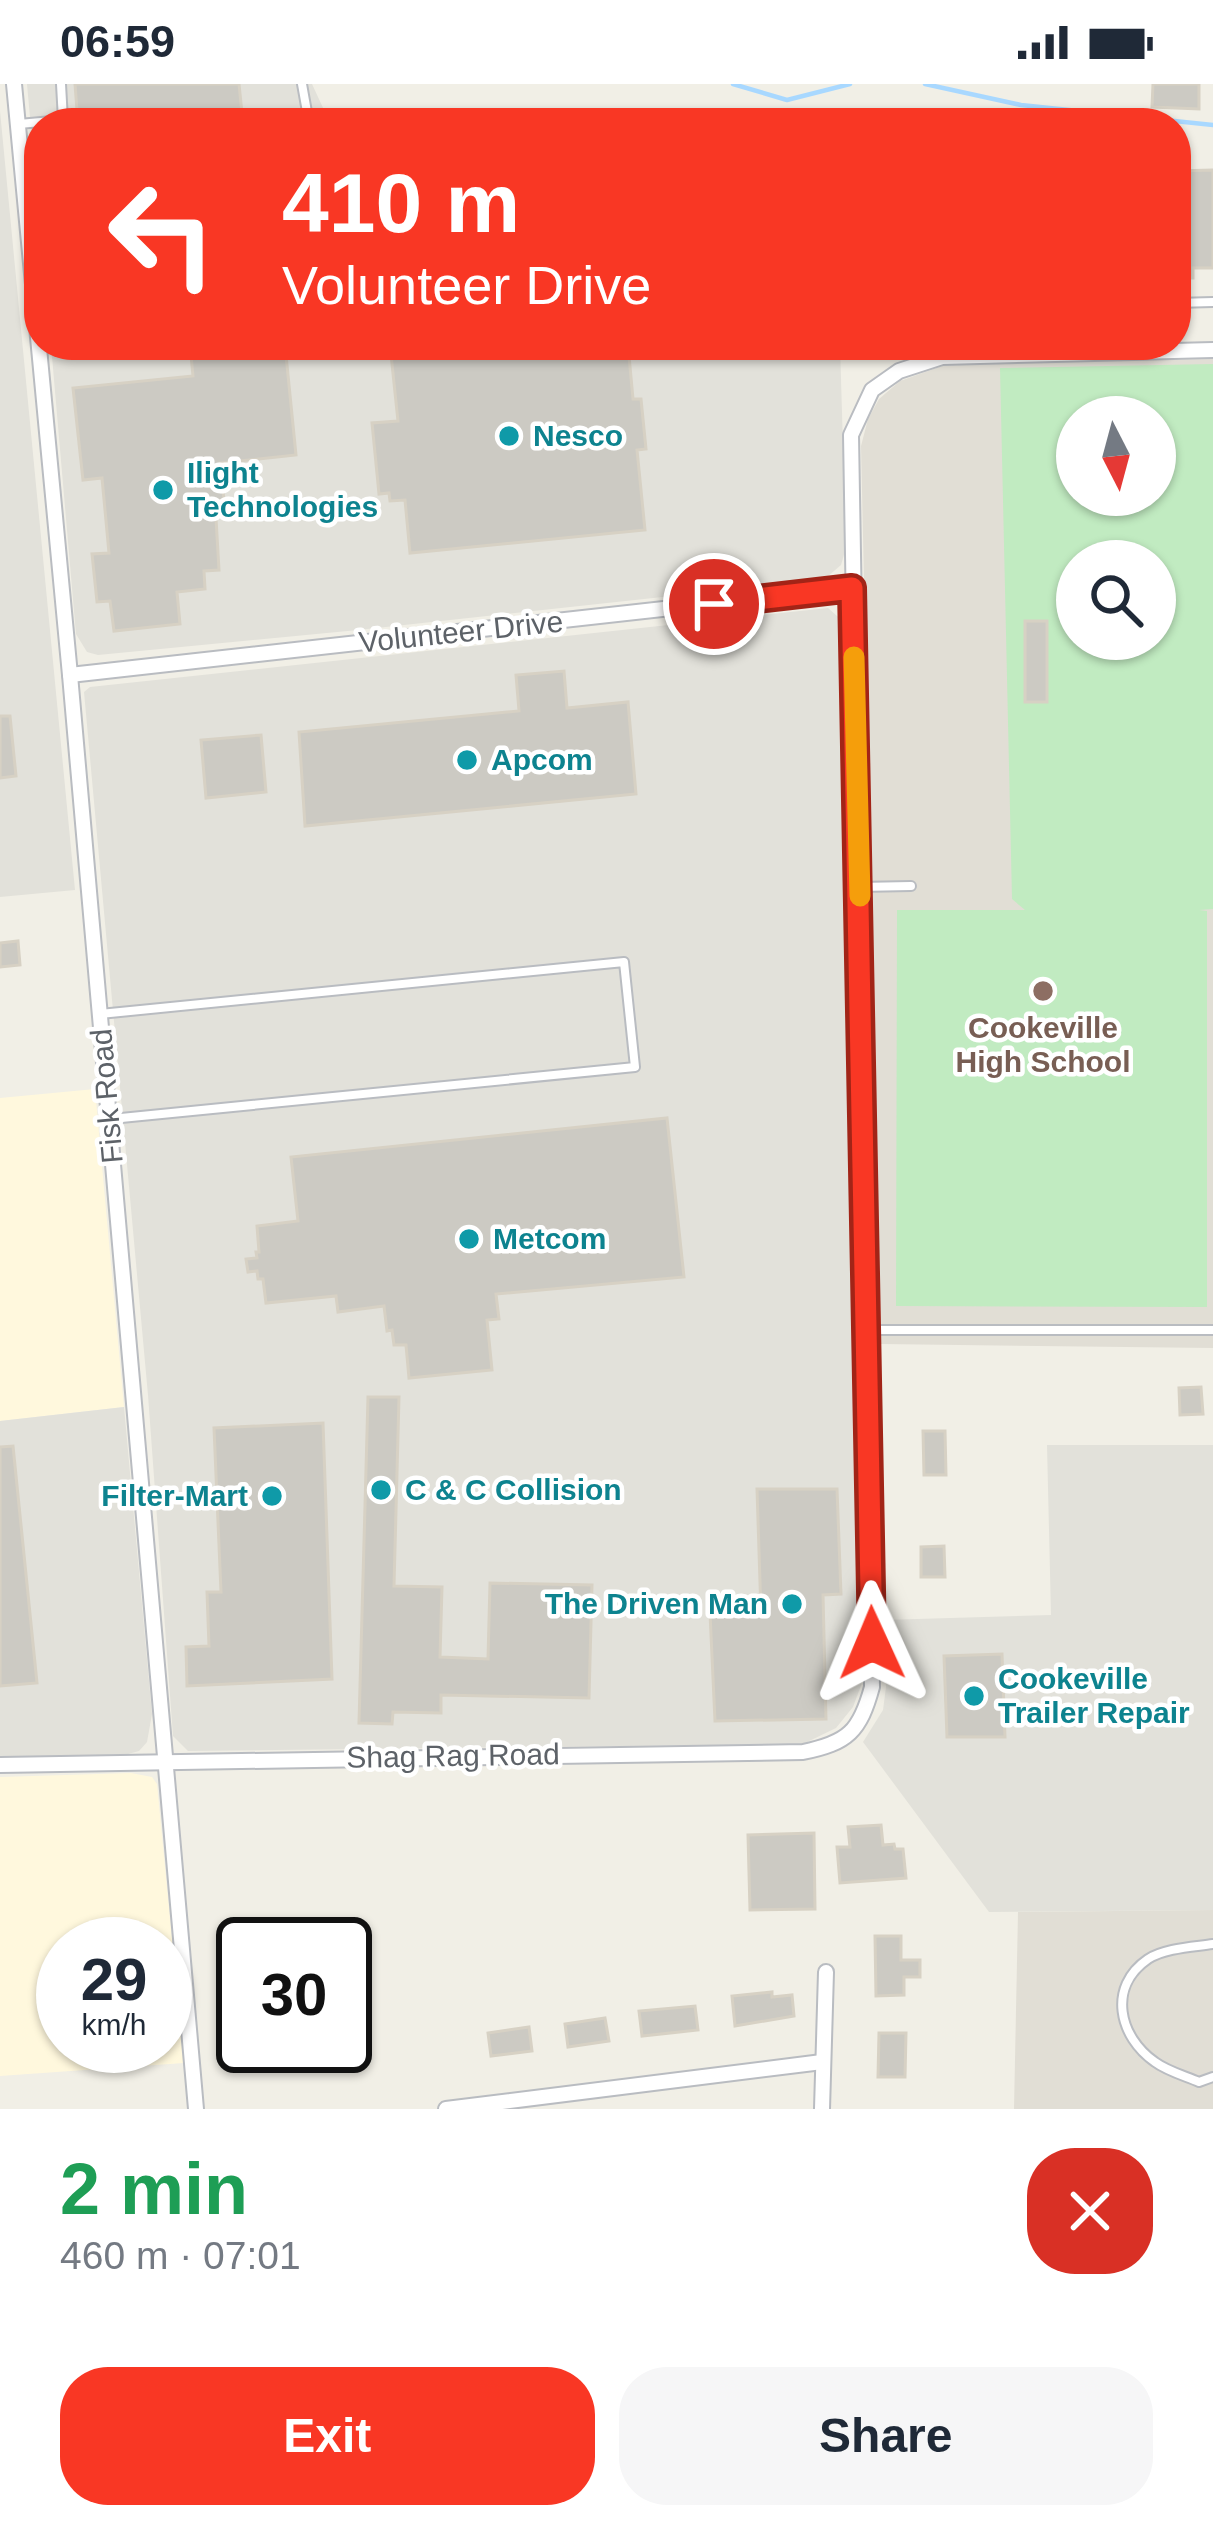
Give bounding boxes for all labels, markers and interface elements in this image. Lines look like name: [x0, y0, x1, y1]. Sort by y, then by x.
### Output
text: 06:59: [60, 16, 175, 67]
icon: left: [84, 156, 240, 312]
text: 410 m: [282, 156, 520, 250]
text: Volunteer Drive: [282, 255, 651, 315]
north arrow: [1056, 396, 1176, 516]
map controls: [1056, 396, 1176, 660]
place label: Nesco: [533, 419, 623, 452]
marker: Nesco: [496, 423, 522, 449]
place label: Ilight Technologies: [187, 456, 378, 523]
marker: Ilight Technologies: [150, 477, 176, 503]
button: search: [1056, 540, 1176, 660]
pin: [663, 553, 765, 655]
icon: arrive: [681, 571, 747, 637]
street label: Volunteer Drive: [357, 604, 565, 659]
place label: Apcom: [491, 743, 593, 776]
marker: Apcom: [454, 747, 480, 773]
marker: Cookeville High School: [1030, 978, 1056, 1004]
place label: Cookeville High School: [956, 1011, 1131, 1078]
street label: Fisk Road: [84, 1027, 129, 1165]
place label: Metcom: [493, 1222, 606, 1255]
marker: Metcom: [456, 1226, 482, 1252]
place label: C & C Collision: [405, 1473, 622, 1506]
marker: C & C Collision: [368, 1477, 394, 1503]
place label: Filter-Mart: [101, 1479, 248, 1512]
marker: Filter-Mart: [259, 1483, 285, 1509]
position arrow: [809, 1580, 935, 1706]
place label: The Driven Man: [545, 1587, 768, 1620]
marker: The Driven Man: [779, 1591, 805, 1617]
place label: Cookeville Trailer Repair: [998, 1662, 1190, 1729]
marker: Cookeville Trailer Repair: [961, 1683, 987, 1709]
street label: Shag Rag Road: [346, 1737, 560, 1774]
speed limit sign: 30: [216, 1917, 372, 2073]
text: 29: [81, 1946, 147, 2013]
text: km/h: [81, 2008, 147, 2041]
button: close: [1027, 2148, 1153, 2274]
text: 2 min: [60, 2149, 248, 2229]
text: 460 m · 07:01: [60, 2234, 301, 2277]
button: Exit: [60, 2367, 595, 2505]
button: Share: [619, 2367, 1153, 2505]

